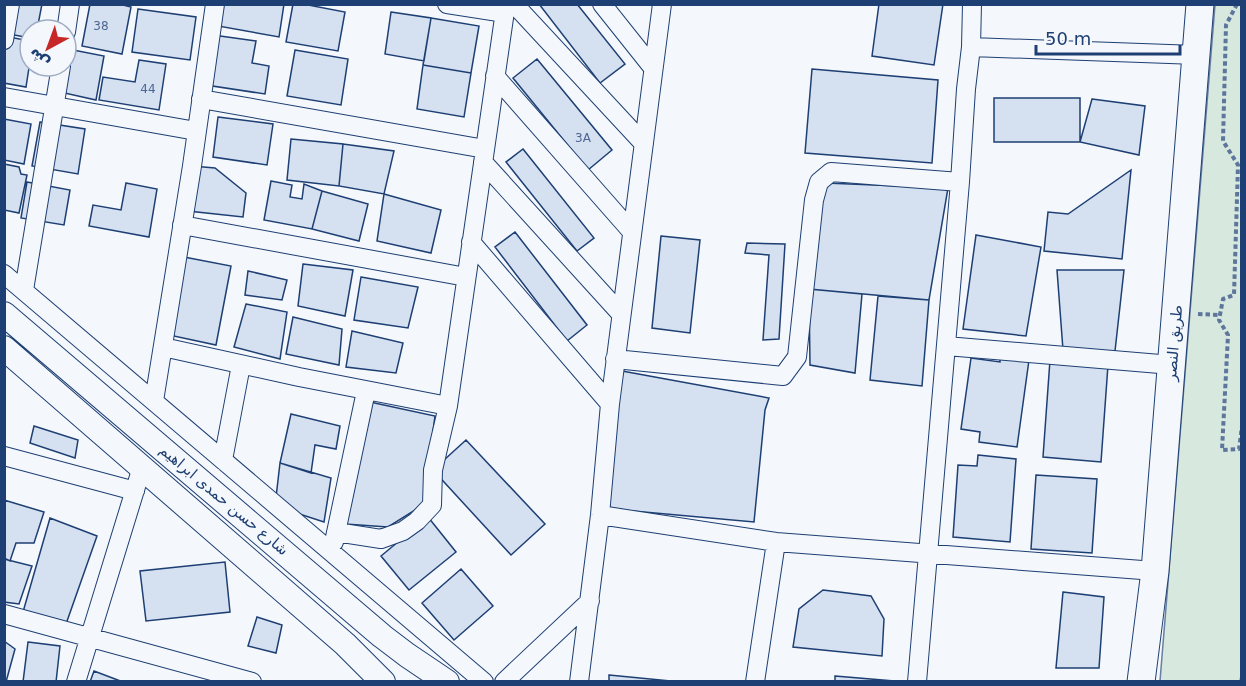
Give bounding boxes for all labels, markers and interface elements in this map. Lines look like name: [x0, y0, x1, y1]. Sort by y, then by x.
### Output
north arrow: [18, 18, 78, 78]
scale bar: [1036, 18, 1180, 56]
house number: 38: [93, 19, 109, 33]
text: 50 m: [1045, 28, 1091, 49]
text: ش: [24, 45, 53, 73]
house number: 44: [140, 82, 156, 96]
house number: 3A: [575, 131, 592, 145]
street label: طريق النصر: [1162, 304, 1186, 383]
street label: شارع حسن حمدى ابراهيم: [156, 441, 292, 559]

